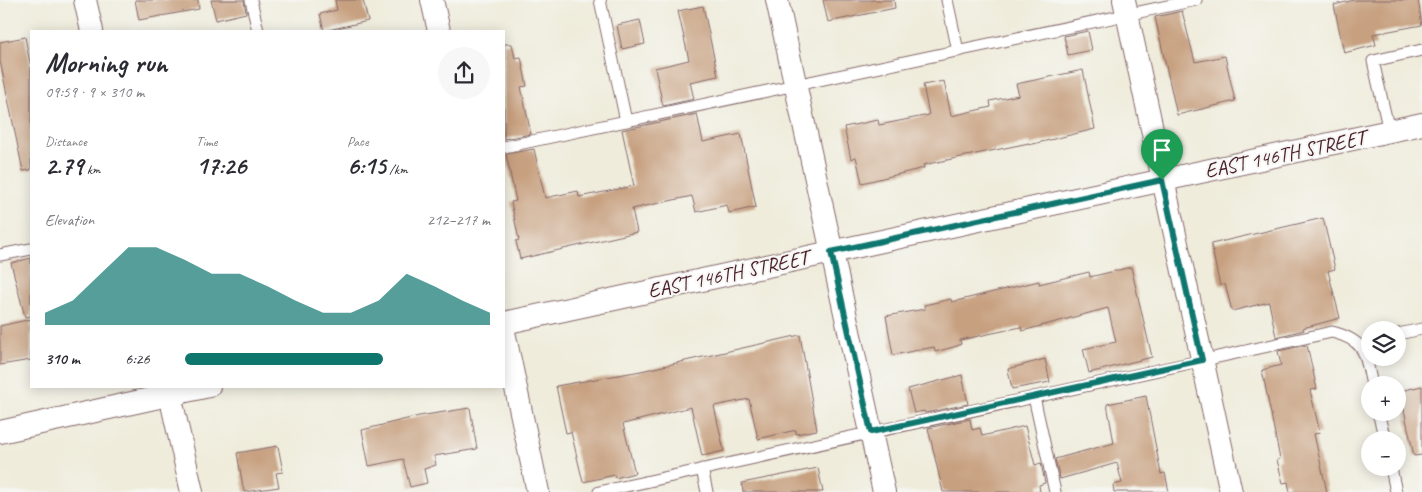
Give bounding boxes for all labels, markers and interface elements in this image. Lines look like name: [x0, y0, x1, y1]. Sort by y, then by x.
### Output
text: Morning run: [45, 45, 167, 80]
button: share: [438, 47, 490, 99]
text: 09:59 · 9 × 310 m: [45, 82, 144, 102]
street label: EAST 146TH STREET: [1202, 123, 1373, 184]
pin: [1141, 129, 1183, 180]
text: Distance: [45, 133, 87, 150]
text: Time: [196, 133, 217, 150]
text: Pace: [347, 133, 369, 150]
icon: arrive: [1148, 136, 1176, 164]
text: 2.79: [45, 150, 83, 182]
text: 17:26: [196, 150, 246, 182]
text: 6:15: [347, 150, 386, 182]
text: km: [83, 161, 100, 178]
text: /km: [386, 161, 408, 178]
text: Elevation: [45, 210, 94, 230]
text: 212–217 m: [427, 210, 490, 230]
street label: EAST 146TH STREET: [645, 243, 816, 304]
map controls: [1361, 321, 1406, 476]
button: layers: [1361, 321, 1406, 366]
text: 310 m: [45, 349, 80, 369]
text: 6:26: [125, 349, 150, 369]
button: +: [1361, 376, 1406, 421]
button: −: [1361, 431, 1406, 476]

